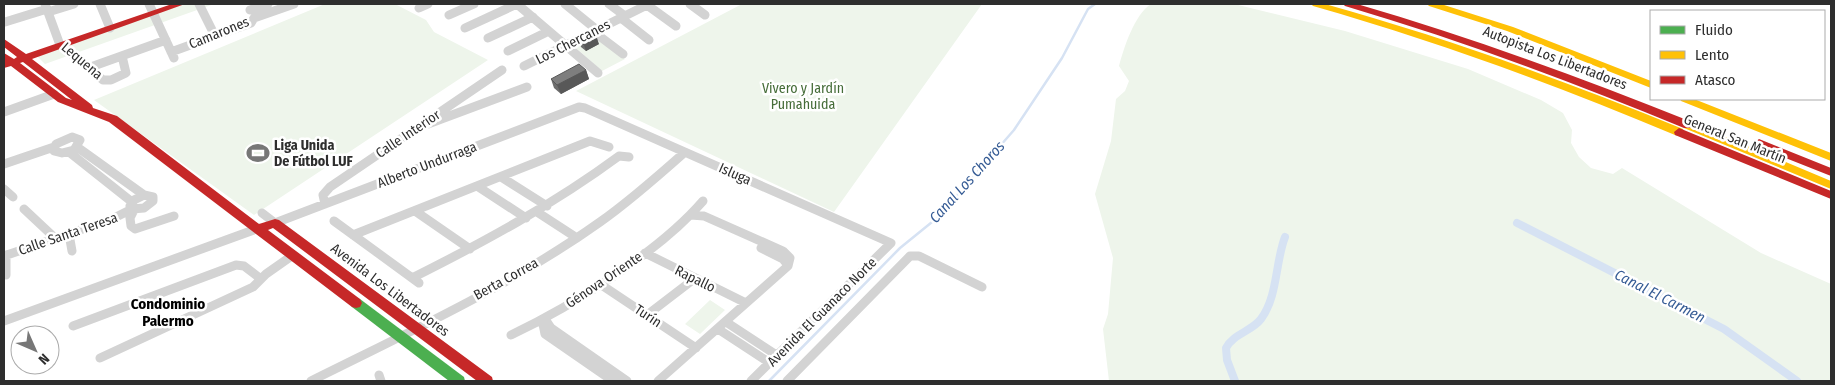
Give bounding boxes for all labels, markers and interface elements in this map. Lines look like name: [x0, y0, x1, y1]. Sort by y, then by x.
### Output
legend: [1650, 10, 1825, 100]
street label: Camarones: [186, 13, 252, 53]
street label: Los Chercanes: [533, 16, 613, 68]
text: Fluido: [1695, 21, 1733, 39]
street label: Autopista Los Libertadores: [1480, 23, 1630, 93]
street label: Lequena: [58, 39, 106, 83]
text: Lento: [1695, 46, 1729, 64]
text: Atasco: [1695, 71, 1735, 89]
park label: Vivero y Jardín Pumahuida: [762, 80, 844, 113]
street label: Calle Interior: [372, 106, 444, 162]
street label: General San Martín: [1681, 111, 1789, 167]
place label: Liga Unida De Fútbol LUF: [274, 137, 353, 170]
water label: Canal Los Choros: [925, 137, 1009, 227]
street label: Alberto Undurraga: [375, 138, 479, 192]
sports icon: Liga Unida De Fútbol LUF: [245, 140, 271, 166]
street label: Isluga: [716, 159, 754, 189]
street label: Calle Santa Teresa: [16, 209, 120, 259]
street label: Avenida Los Libertadores: [327, 240, 453, 340]
street label: Génova Oriente: [563, 248, 646, 312]
street label: Berta Correa: [471, 254, 541, 304]
street label: Avenida El Guanaco Norte: [764, 254, 880, 370]
street label: Rapallo: [672, 262, 718, 296]
water label: Canal El Carmen: [1612, 265, 1708, 327]
district label: Condominio Palermo: [131, 295, 205, 330]
street label: Turín: [631, 301, 665, 331]
north arrow: [10, 325, 60, 375]
text: N: [35, 350, 53, 368]

